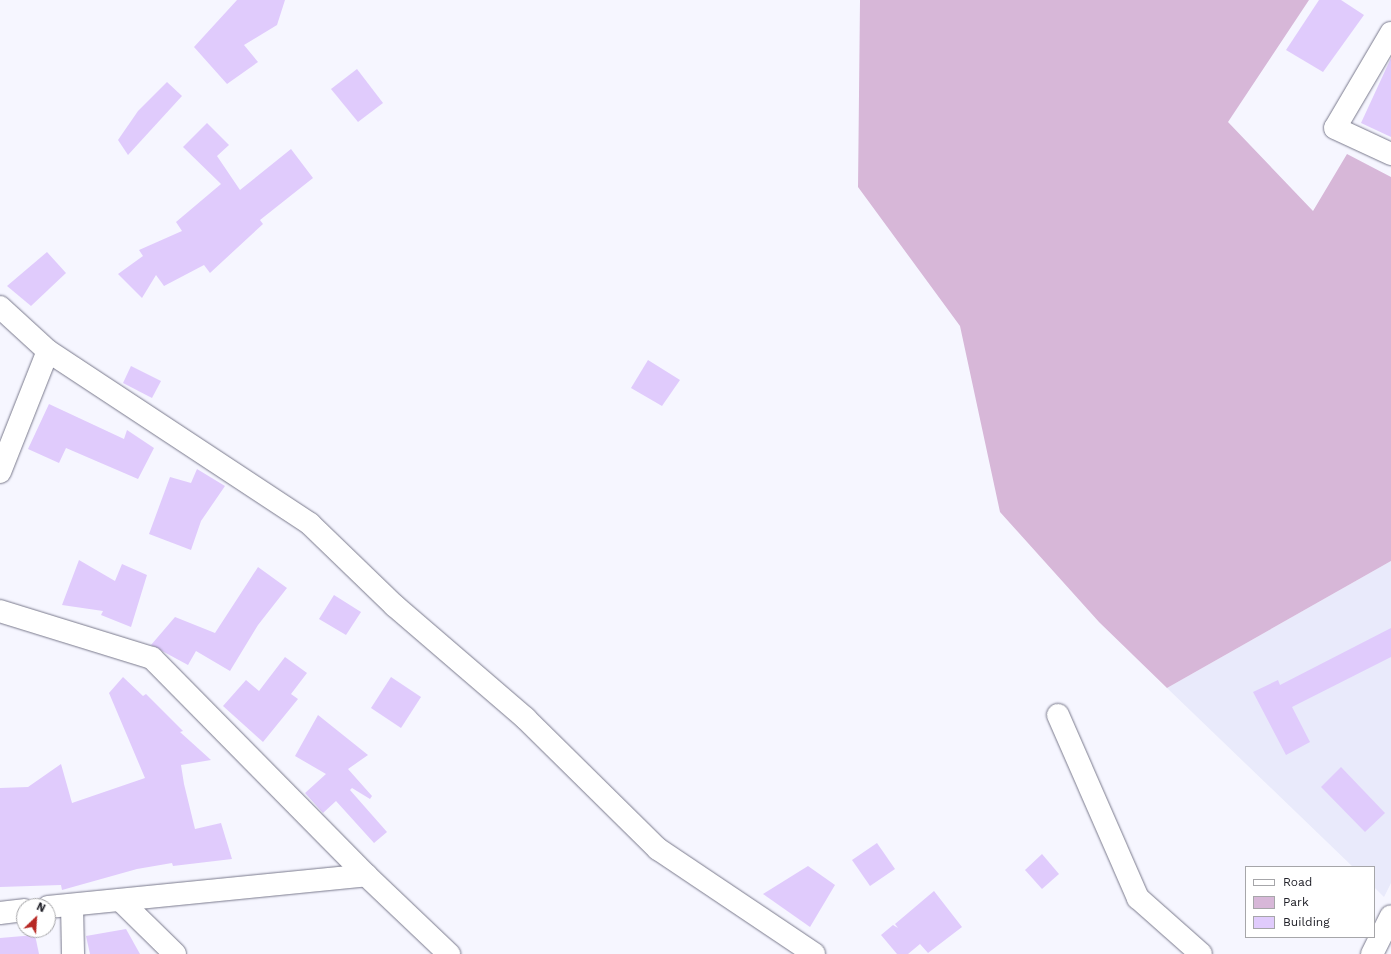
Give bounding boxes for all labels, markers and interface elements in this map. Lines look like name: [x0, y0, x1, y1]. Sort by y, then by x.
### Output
legend: [1245, 866, 1375, 938]
text: Road: [1283, 875, 1312, 889]
text: Park: [1283, 895, 1309, 909]
north arrow: [16, 898, 56, 938]
text: N: [34, 900, 47, 915]
text: Building: [1283, 915, 1330, 929]

